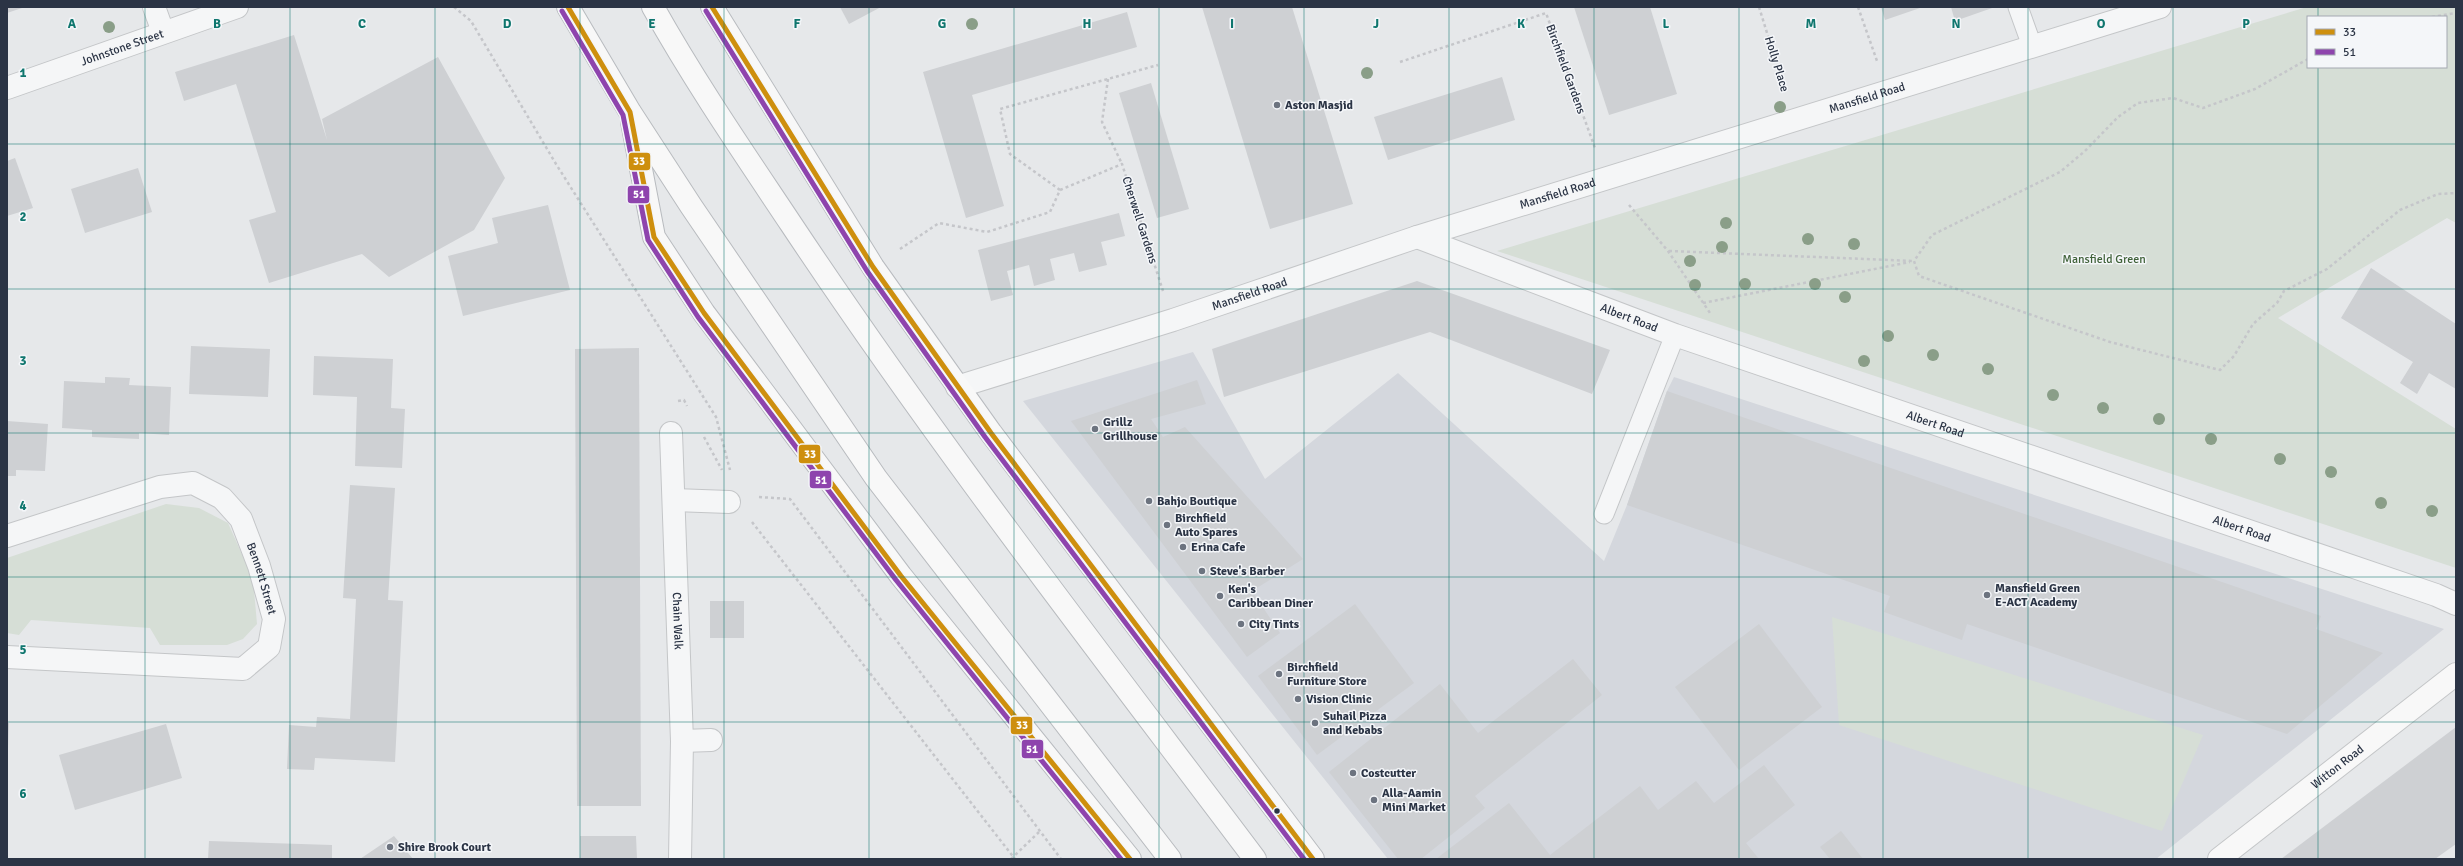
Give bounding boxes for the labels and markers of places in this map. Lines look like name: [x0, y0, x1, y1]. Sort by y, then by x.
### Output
place label: Aston Masjid: [1285, 98, 1354, 113]
marker: Aston Masjid: [1272, 100, 1282, 110]
place label: Grillz Grillhouse: [1103, 415, 1158, 444]
marker: Grillz Grillhouse: [1090, 424, 1100, 434]
place label: Bahjo Boutique: [1157, 494, 1237, 509]
marker: Bahjo Boutique: [1144, 496, 1154, 506]
place label: Birchfield Auto Spares: [1175, 511, 1238, 540]
marker: Birchfield Auto Spares: [1162, 520, 1172, 530]
place label: Erina Cafe: [1191, 540, 1246, 555]
marker: Erina Cafe: [1178, 542, 1188, 552]
place label: Steve's Barber: [1210, 564, 1285, 579]
marker: Steve's Barber: [1197, 566, 1207, 576]
place label: Mansfield Green E-ACT Academy: [1995, 581, 2080, 610]
place label: Ken's Caribbean Diner: [1228, 582, 1313, 611]
marker: Mansfield Green E-ACT Academy: [1982, 590, 1992, 600]
marker: Ken's Caribbean Diner: [1215, 591, 1225, 601]
place label: City Tints: [1249, 617, 1300, 632]
marker: City Tints: [1236, 619, 1246, 629]
place label: Birchfield Furniture Store: [1287, 660, 1367, 689]
marker: Birchfield Furniture Store: [1274, 669, 1284, 679]
place label: Vision Clinic: [1306, 692, 1372, 707]
marker: Vision Clinic: [1293, 694, 1303, 704]
place label: Suhail Pizza and Kebabs: [1323, 709, 1387, 738]
marker: Suhail Pizza and Kebabs: [1310, 718, 1320, 728]
place label: Costcutter: [1361, 766, 1416, 781]
marker: Costcutter: [1348, 768, 1358, 778]
place label: Alla-Aamin Mini Market: [1382, 786, 1446, 815]
marker: Alla-Aamin Mini Market: [1369, 795, 1379, 805]
unlabelled marker: [1272, 806, 1282, 816]
place label: Shire Brook Court: [398, 840, 492, 855]
marker: Shire Brook Court: [385, 842, 395, 852]

